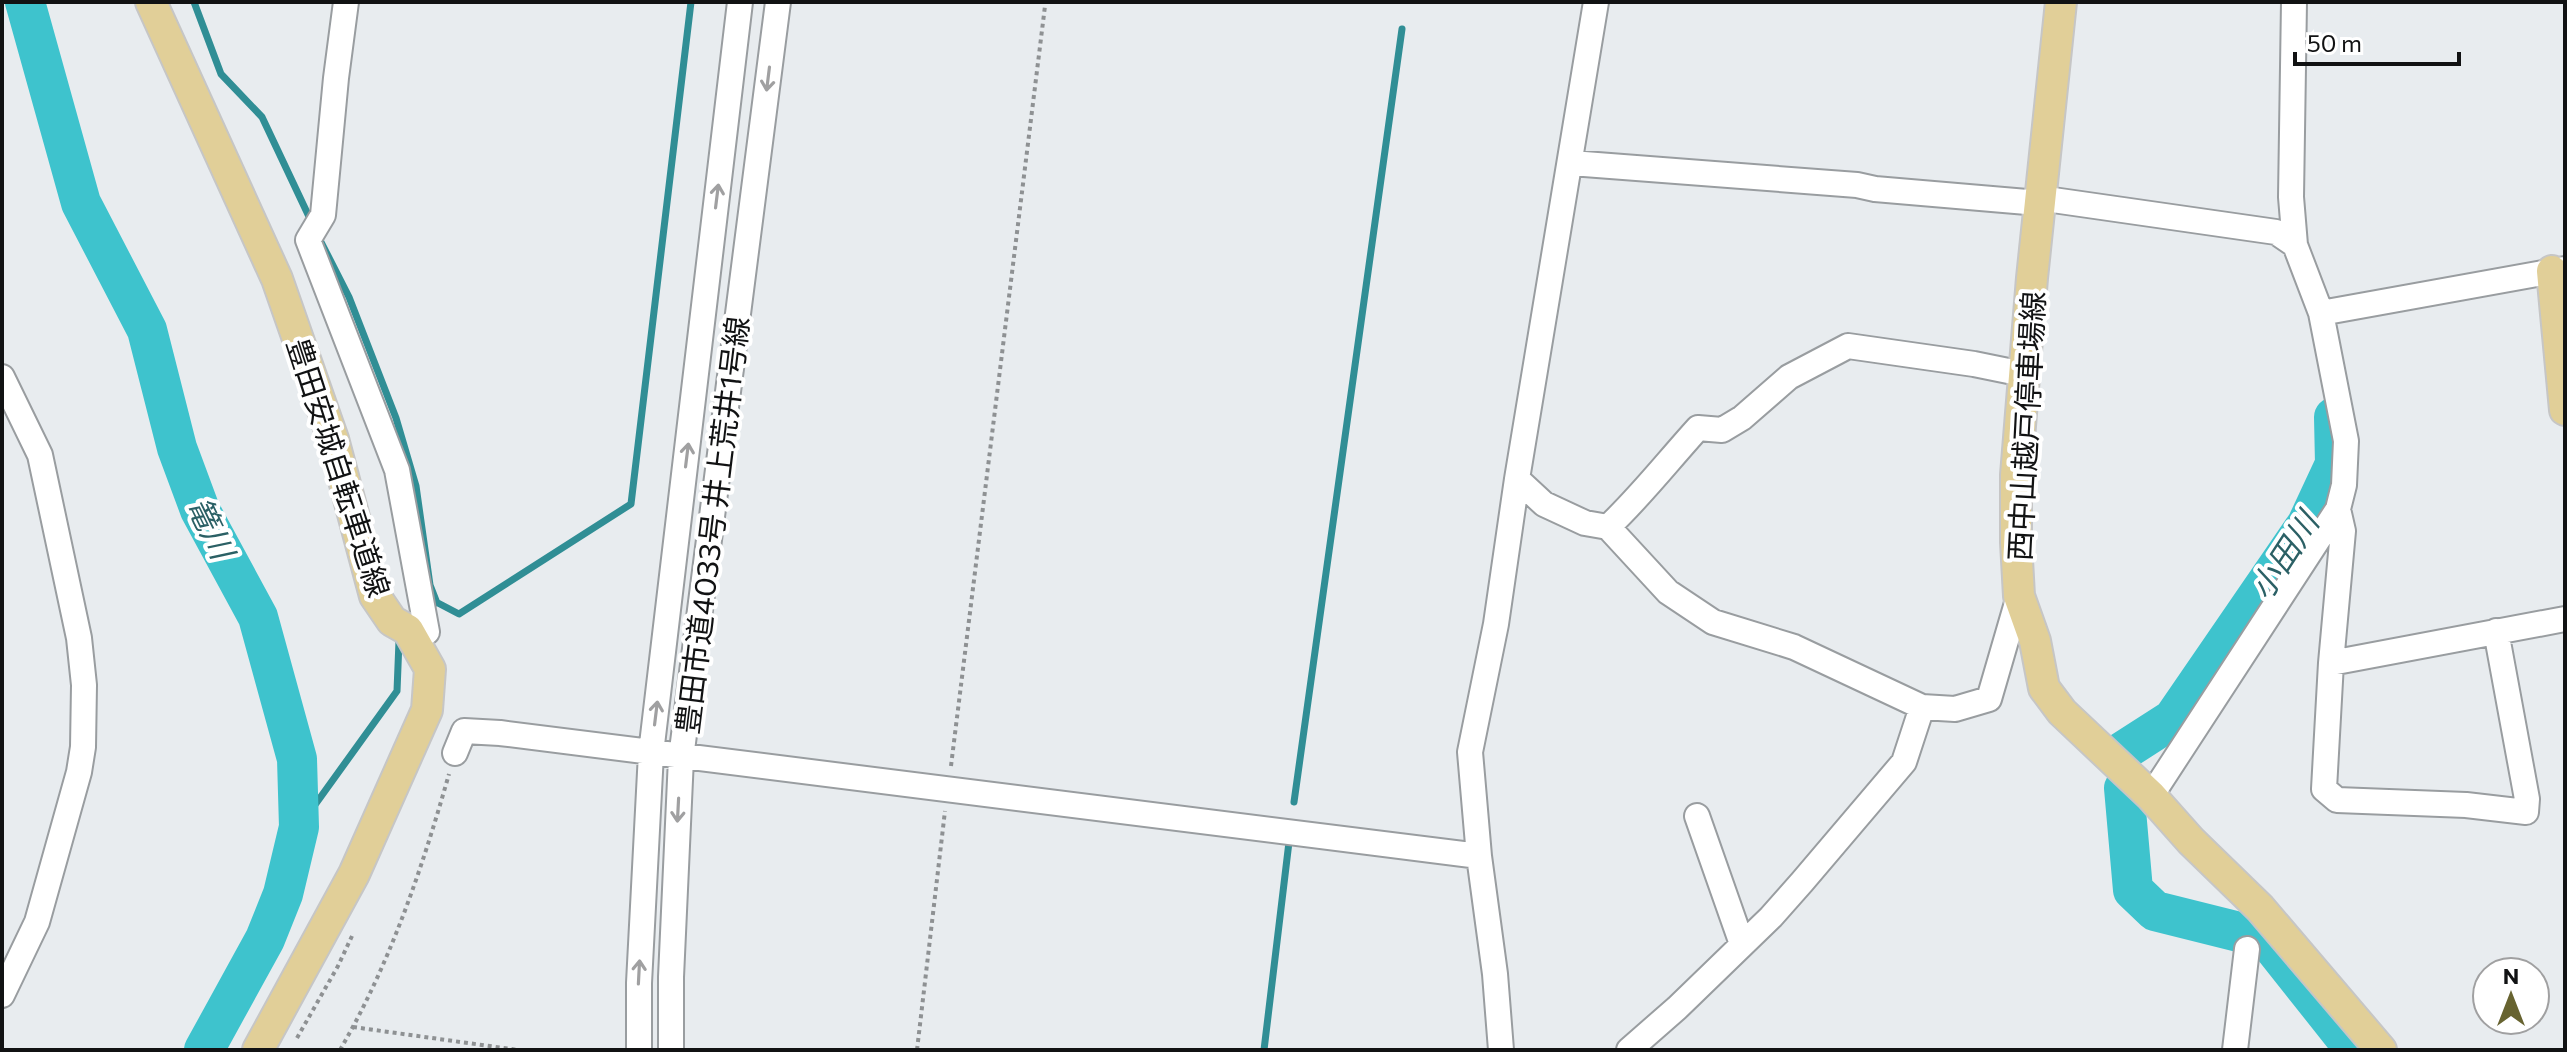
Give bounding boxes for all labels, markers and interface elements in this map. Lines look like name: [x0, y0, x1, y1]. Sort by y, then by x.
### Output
scale bar: [2295, 16, 2459, 66]
text: 50 m: [2307, 28, 2362, 57]
one-way arrow: [760, 66, 775, 91]
one-way arrow: [710, 183, 725, 210]
street label: 西中山越戸停車場線: [1999, 290, 2051, 562]
street label: 豊田市道4033号 井上荒井1号線: [667, 314, 755, 736]
street label: 豊田安城自転車道線: [281, 333, 399, 601]
one-way arrow: [679, 442, 694, 468]
water label: 篭川: [180, 489, 245, 567]
water label: 小田川: [2240, 501, 2328, 606]
one-way arrow: [649, 701, 664, 726]
one-way arrow: [670, 796, 685, 823]
north arrow: [2471, 956, 2551, 1036]
one-way arrow: [632, 959, 647, 986]
text: N: [2503, 962, 2519, 989]

